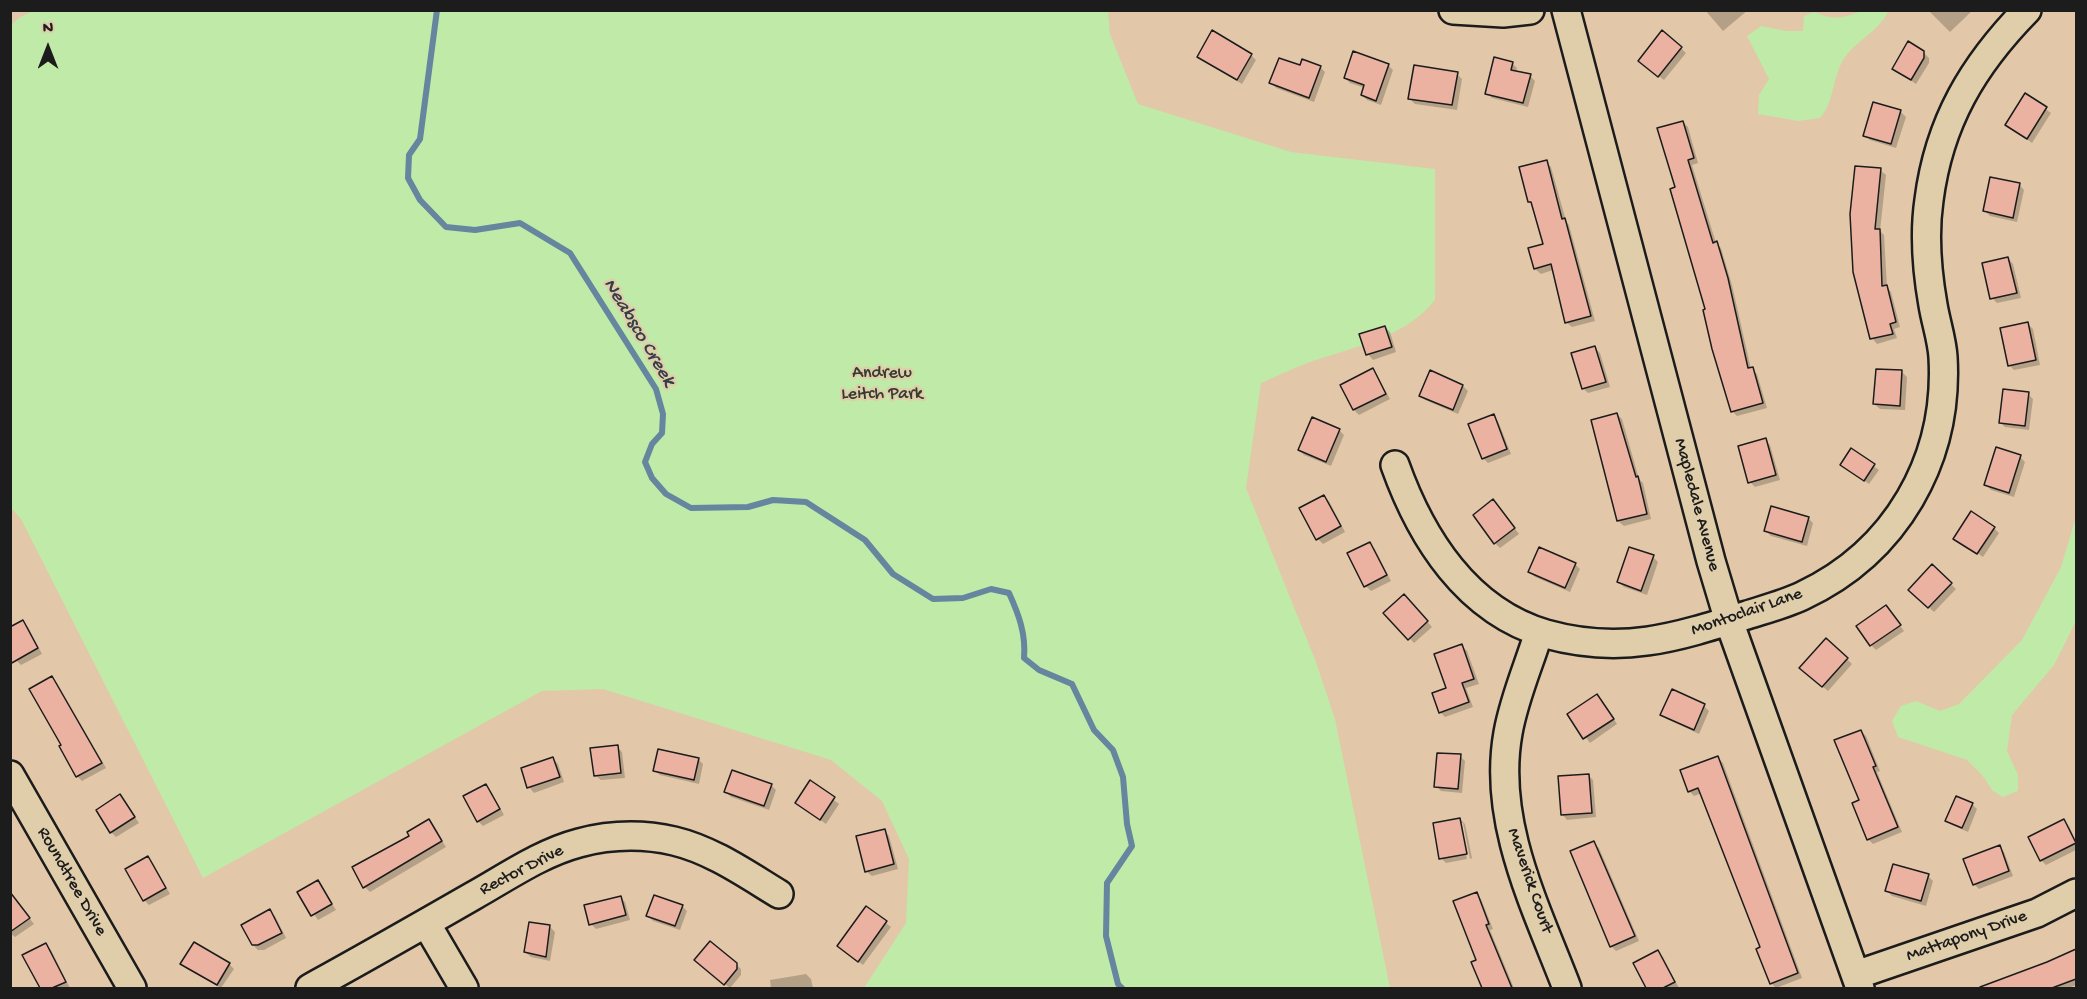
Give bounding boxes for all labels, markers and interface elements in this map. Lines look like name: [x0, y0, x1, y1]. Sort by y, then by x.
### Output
north arrow: [18, 18, 78, 78]
text: N: [43, 20, 53, 39]
water label: Neabsco Creek: [596, 275, 680, 391]
park label: Andrew Leitch Park: [841, 363, 923, 406]
street label: Mapledale Avenue: [1668, 436, 1724, 574]
street label: Montoclair Lane: [1689, 584, 1805, 642]
street label: Roundtree Drive: [31, 824, 111, 940]
street label: Maverick Court: [1501, 826, 1557, 936]
street label: Rector Drive: [476, 841, 568, 901]
street label: Mattapony Drive: [1904, 906, 2030, 968]

